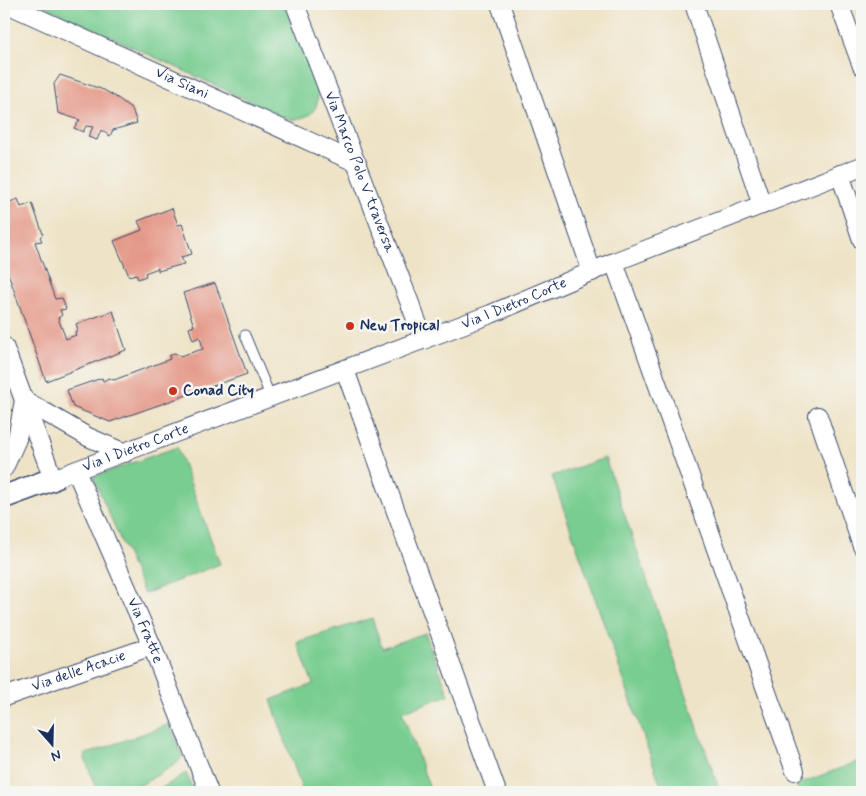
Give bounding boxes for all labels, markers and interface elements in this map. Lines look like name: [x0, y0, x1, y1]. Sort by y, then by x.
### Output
street label: Via Siani: [152, 63, 212, 104]
street label: Via Marco Polo V traversa: [319, 88, 400, 257]
street label: Via I Dietro Corte: [458, 273, 570, 334]
place label: New Tropical: [360, 316, 439, 336]
marker: New Tropical: [344, 320, 356, 332]
place label: Conad City: [183, 381, 254, 401]
marker: Conad City: [167, 385, 179, 397]
street label: Via I Dietro Corte: [79, 419, 192, 477]
street label: Via Fratte: [122, 595, 168, 666]
street label: Via delle Acacie: [29, 646, 129, 697]
north arrow: [28, 718, 78, 768]
text: N: [49, 745, 64, 765]

